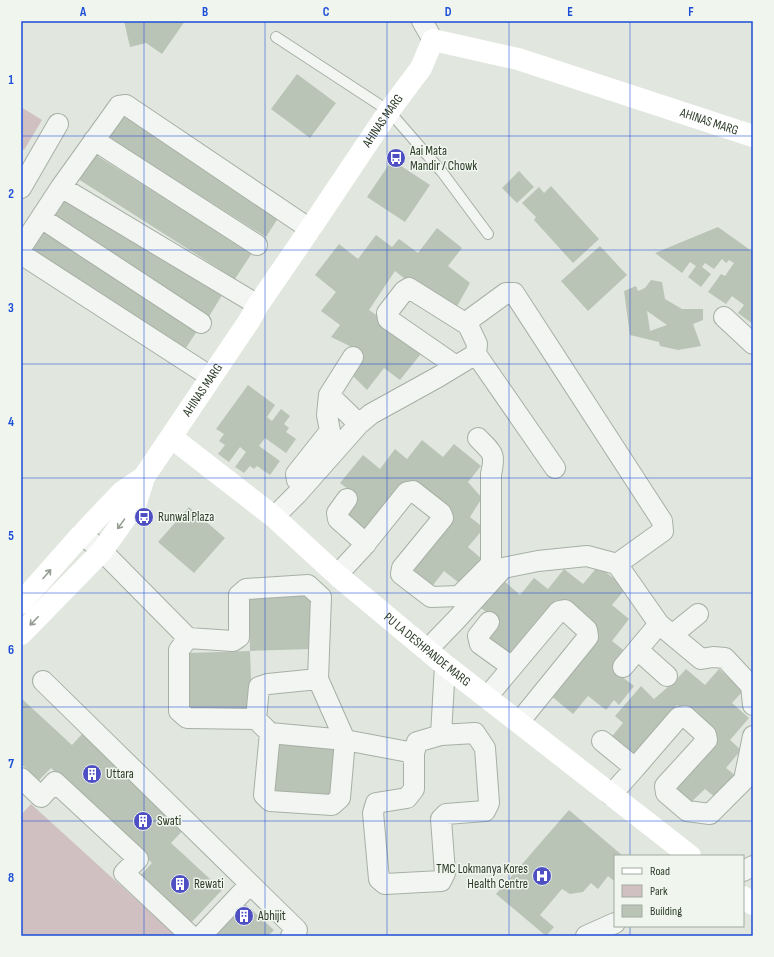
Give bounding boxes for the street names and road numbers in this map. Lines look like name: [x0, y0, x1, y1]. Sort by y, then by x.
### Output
street label: AHINAS MARG: [359, 91, 407, 151]
street label: AHINAS MARG: [677, 104, 741, 139]
street label: AHINAS MARG: [179, 360, 226, 420]
street label: PU LA DESHPANDE MARG: [380, 609, 474, 690]

